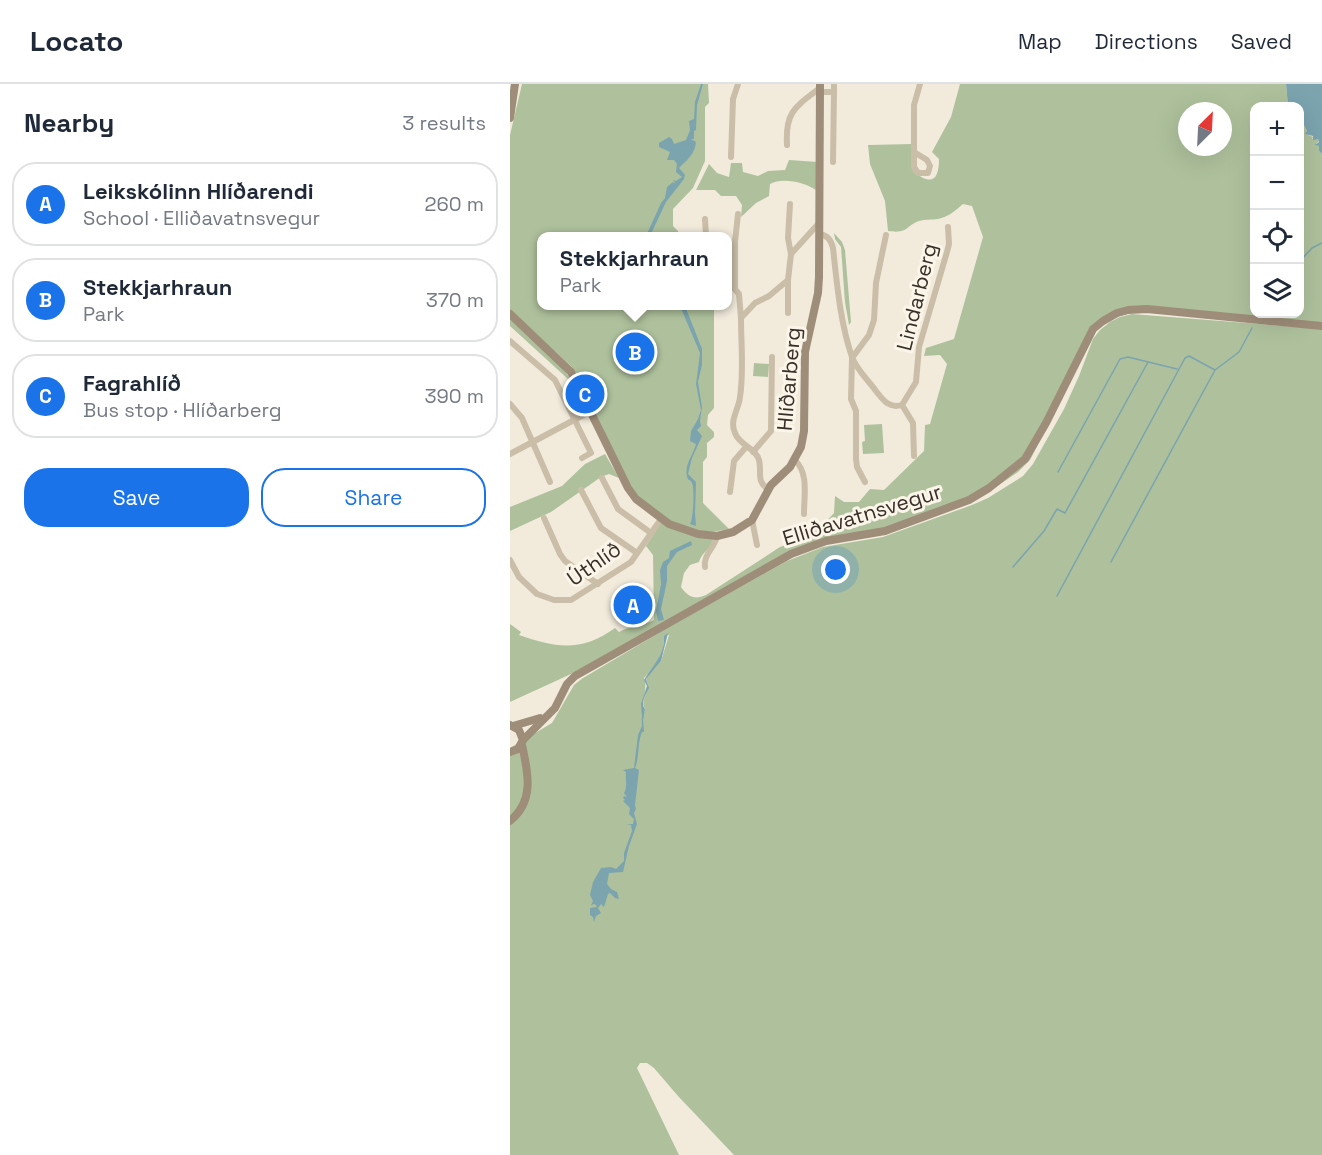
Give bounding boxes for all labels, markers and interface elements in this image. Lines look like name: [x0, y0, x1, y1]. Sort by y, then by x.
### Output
text: Locato: [30, 23, 123, 59]
text: Map: [1018, 28, 1062, 55]
text: Directions: [1095, 28, 1198, 55]
text: Saved: [1231, 28, 1292, 55]
north arrow: [1178, 102, 1232, 156]
map controls: [1250, 102, 1304, 318]
button: +: [1250, 102, 1304, 156]
text: Nearby: [24, 106, 114, 140]
text: 3 results: [402, 110, 486, 136]
button: −: [1250, 156, 1304, 210]
text: Leikskólinn Hlíðarendi: [83, 177, 314, 205]
text: A: [39, 191, 52, 217]
text: 260 m: [425, 191, 484, 217]
text: School · Elliðavatnsvegur: [83, 205, 320, 231]
button: locate: [1250, 210, 1304, 264]
popup: [537, 232, 732, 310]
street label: Lindarberg: [890, 240, 943, 354]
text: Stekkjarhraun: [560, 244, 709, 272]
button: layers: [1250, 264, 1304, 318]
text: Park: [560, 272, 601, 298]
text: Stekkjarhraun: [83, 273, 232, 301]
text: B: [39, 287, 52, 313]
text: 370 m: [426, 287, 484, 313]
text: Park: [83, 301, 125, 327]
street label: Hlíðarberg: [771, 326, 806, 432]
pin: B: [616, 330, 654, 374]
text: Fagrahlíð: [83, 369, 181, 397]
pin: C: [566, 372, 604, 416]
text: C: [39, 383, 52, 409]
text: 390 m: [425, 383, 484, 409]
text: Bus stop · Hlíðarberg: [83, 397, 282, 423]
button: Save: [24, 468, 249, 527]
button: Share: [261, 468, 486, 527]
street label: Elliðavatnsvegur: [779, 477, 945, 552]
street label: Úthlíð: [562, 535, 626, 592]
your location: [821, 555, 850, 584]
pin: A: [614, 582, 652, 628]

